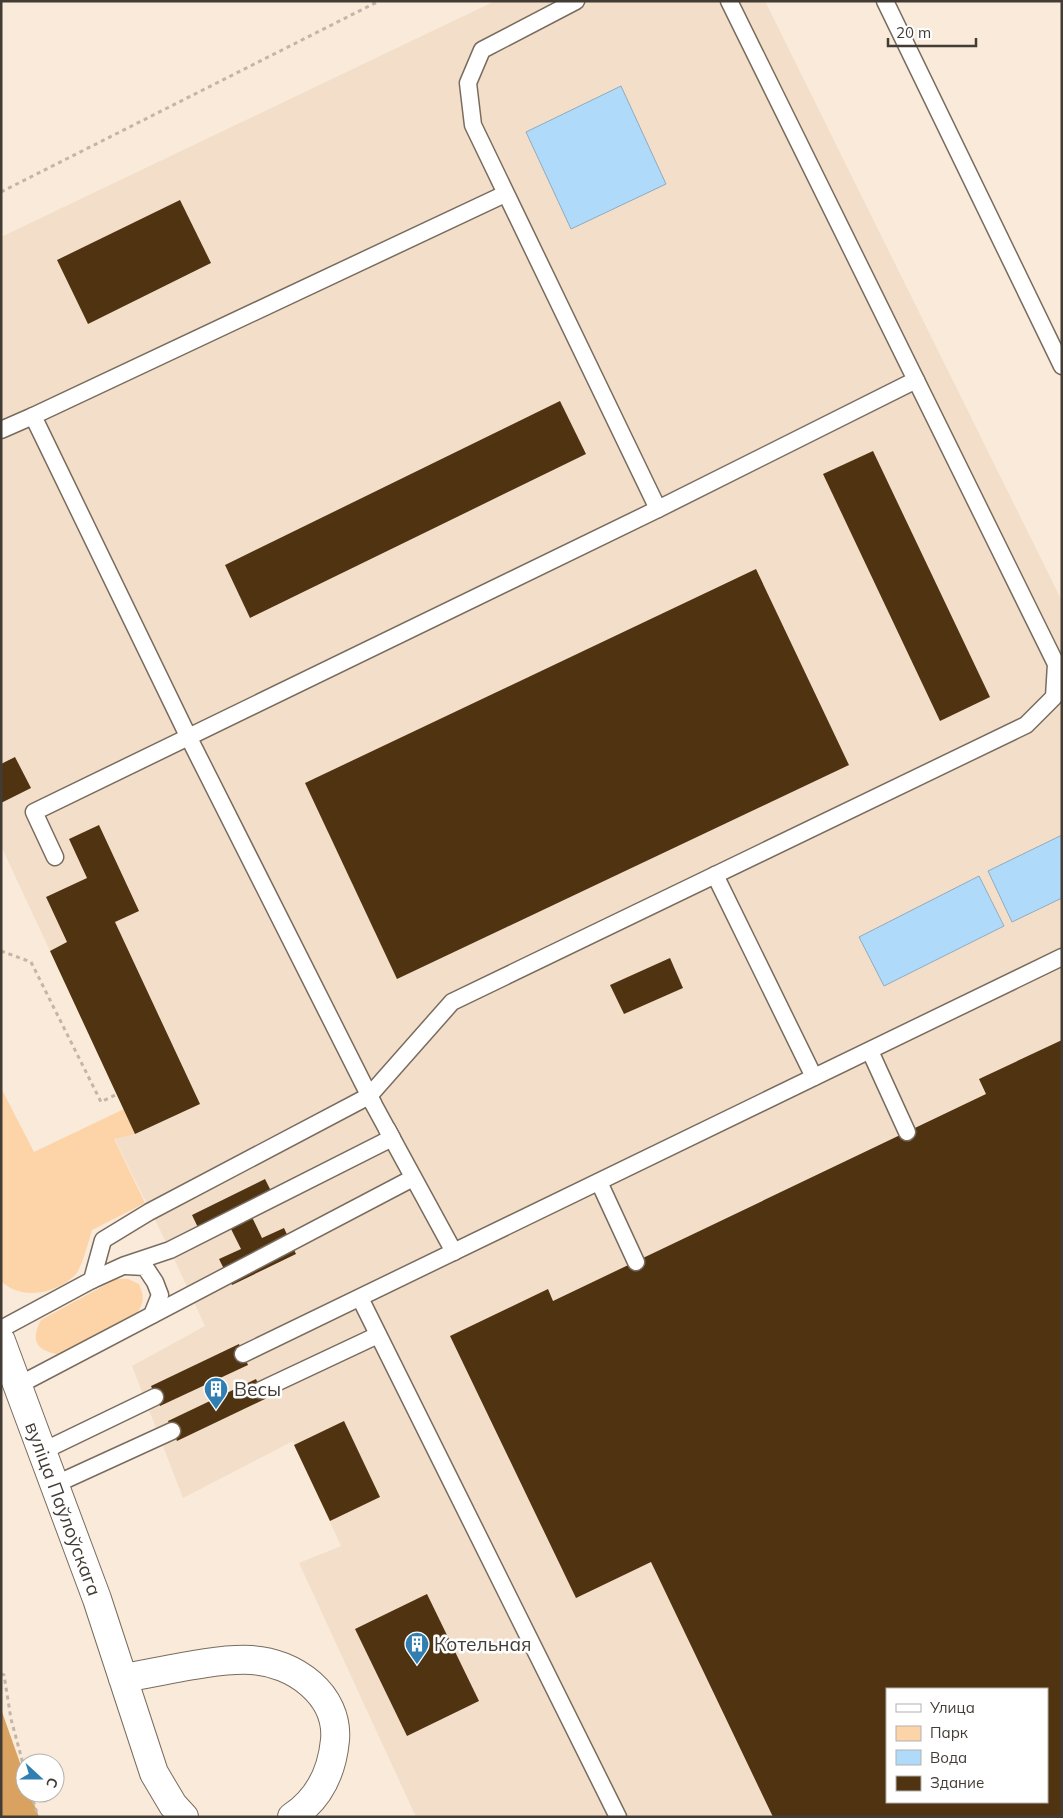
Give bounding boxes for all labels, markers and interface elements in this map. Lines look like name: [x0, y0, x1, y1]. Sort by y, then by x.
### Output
scale bar: [888, 15, 976, 47]
text: 20 m: [896, 23, 931, 42]
building icon: Весы: [203, 1376, 229, 1410]
place label: Весы: [234, 1377, 281, 1401]
street label: вуліца Паўлоўскага: [20, 1418, 107, 1599]
building icon: Котельная: [404, 1631, 430, 1665]
place label: Котельная: [434, 1632, 532, 1656]
legend: [886, 1688, 1048, 1803]
text: Улица: [929, 1698, 975, 1717]
text: Парк: [930, 1723, 969, 1742]
text: Вода: [930, 1748, 967, 1767]
north arrow: [15, 1753, 65, 1803]
text: Здание: [930, 1773, 984, 1792]
text: С: [42, 1775, 62, 1790]

